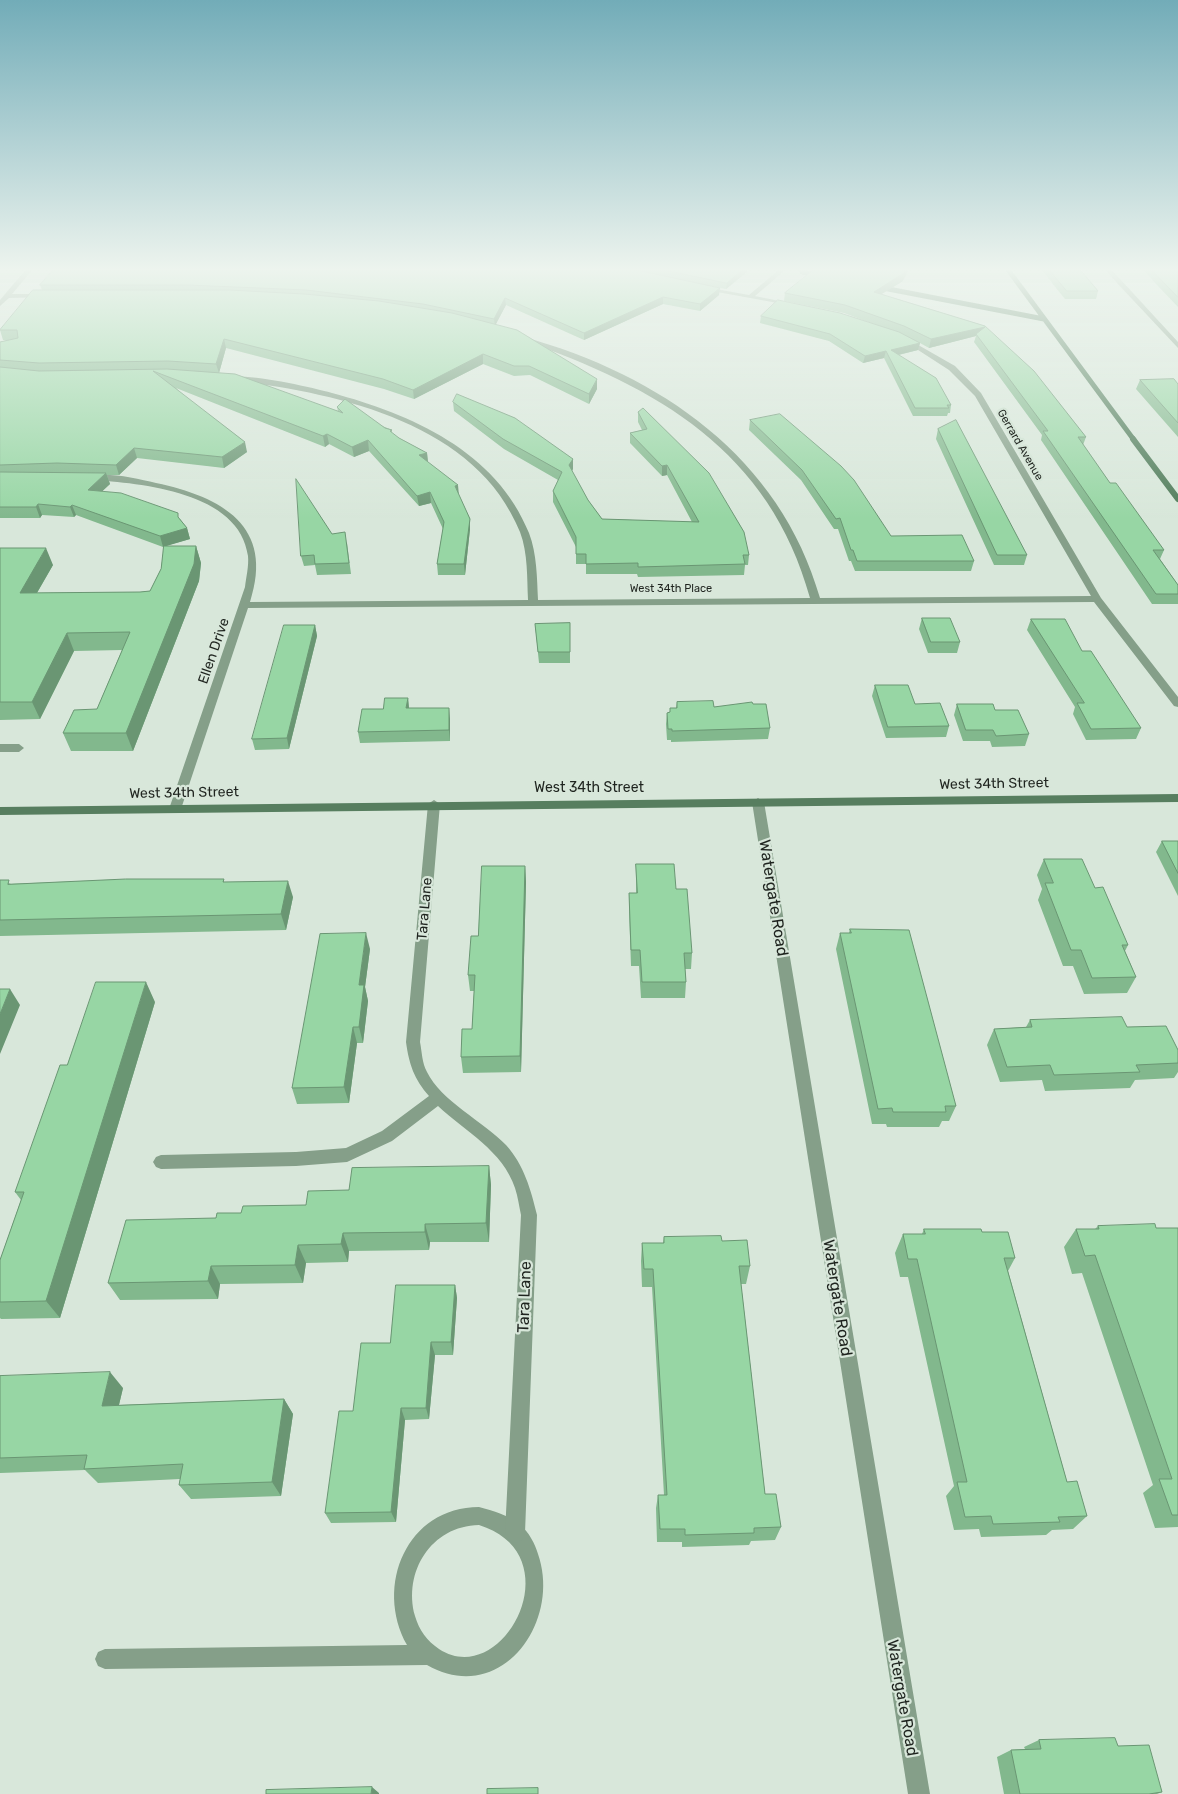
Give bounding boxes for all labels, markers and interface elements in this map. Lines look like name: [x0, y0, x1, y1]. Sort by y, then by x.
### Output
street label: Gerrard Avenue: [994, 407, 1046, 483]
street label: West 34th Place: [630, 582, 712, 596]
street label: Ellen Drive: [195, 616, 233, 686]
street label: West 34th Street: [939, 775, 1049, 793]
street label: West 34th Street: [534, 780, 644, 796]
street label: West 34th Street: [129, 784, 239, 802]
street label: Watergate Road: [754, 838, 792, 958]
street label: Tara Lane: [414, 877, 436, 941]
street label: Watergate Road: [818, 1238, 856, 1358]
street label: Tara Lane: [514, 1261, 536, 1333]
street label: Watergate Road: [882, 1638, 922, 1758]

